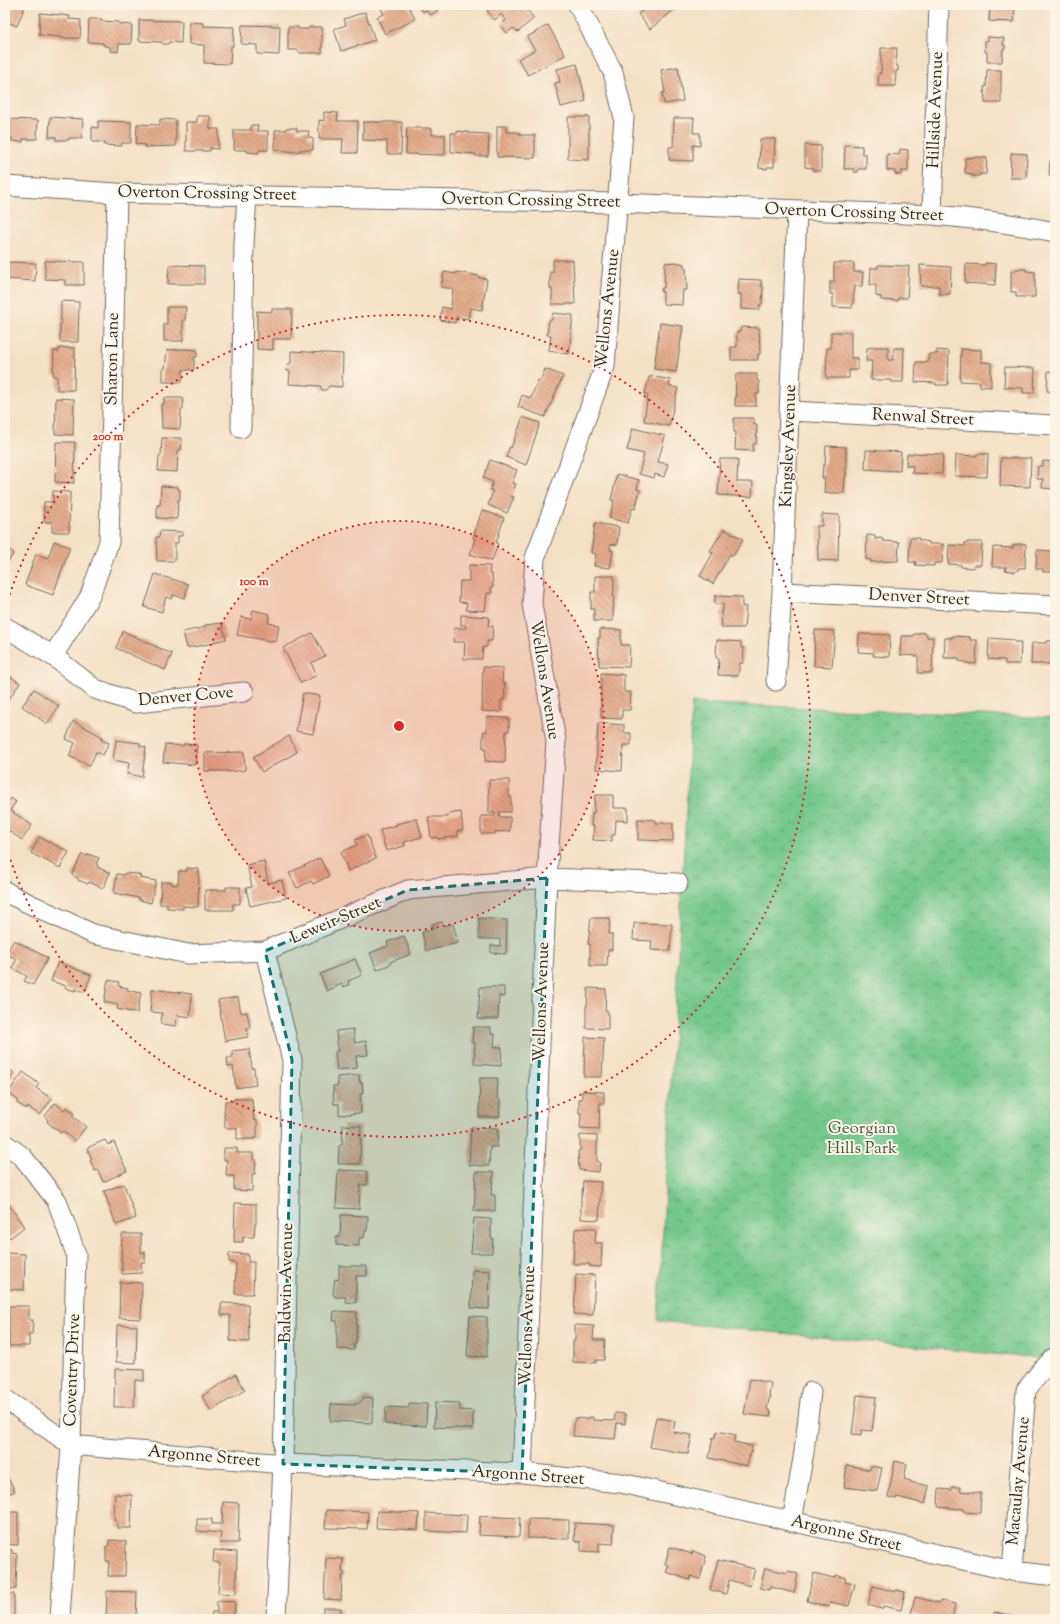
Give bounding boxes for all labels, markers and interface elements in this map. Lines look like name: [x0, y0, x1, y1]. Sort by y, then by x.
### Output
street label: Hillside Avenue: [922, 51, 950, 169]
street label: Overton Crossing Street: [117, 180, 297, 208]
street label: Overton Crossing Street: [441, 187, 621, 215]
street label: Overton Crossing Street: [764, 198, 944, 228]
street label: Wellons Avenue: [590, 248, 626, 370]
street label: Sharon Lane: [100, 312, 126, 406]
street label: Kingsley Avenue: [775, 384, 803, 508]
street label: Renwal Street: [871, 403, 975, 433]
text: 200 m: [93, 428, 123, 446]
text: 100 m: [238, 573, 269, 591]
street label: Denver Street: [868, 583, 970, 613]
street label: Wellons Avenue: [523, 618, 565, 742]
street label: Denver Cove: [137, 681, 235, 713]
centre of rings: [392, 719, 406, 733]
street label: Leweir Street: [287, 891, 385, 951]
street label: Wellons Avenue: [528, 941, 556, 1063]
park label: Georgian Hills Park: [827, 1117, 897, 1161]
street label: Baldwin Avenue: [274, 1222, 300, 1343]
street label: Wellons Avenue: [514, 1265, 542, 1387]
street label: Coventry Drive: [59, 1313, 87, 1427]
street label: Macaulay Avenue: [1001, 1415, 1037, 1547]
street label: Argonne Street: [147, 1440, 261, 1474]
street label: Argonne Street: [471, 1460, 585, 1492]
street label: Argonne Street: [788, 1510, 904, 1558]

